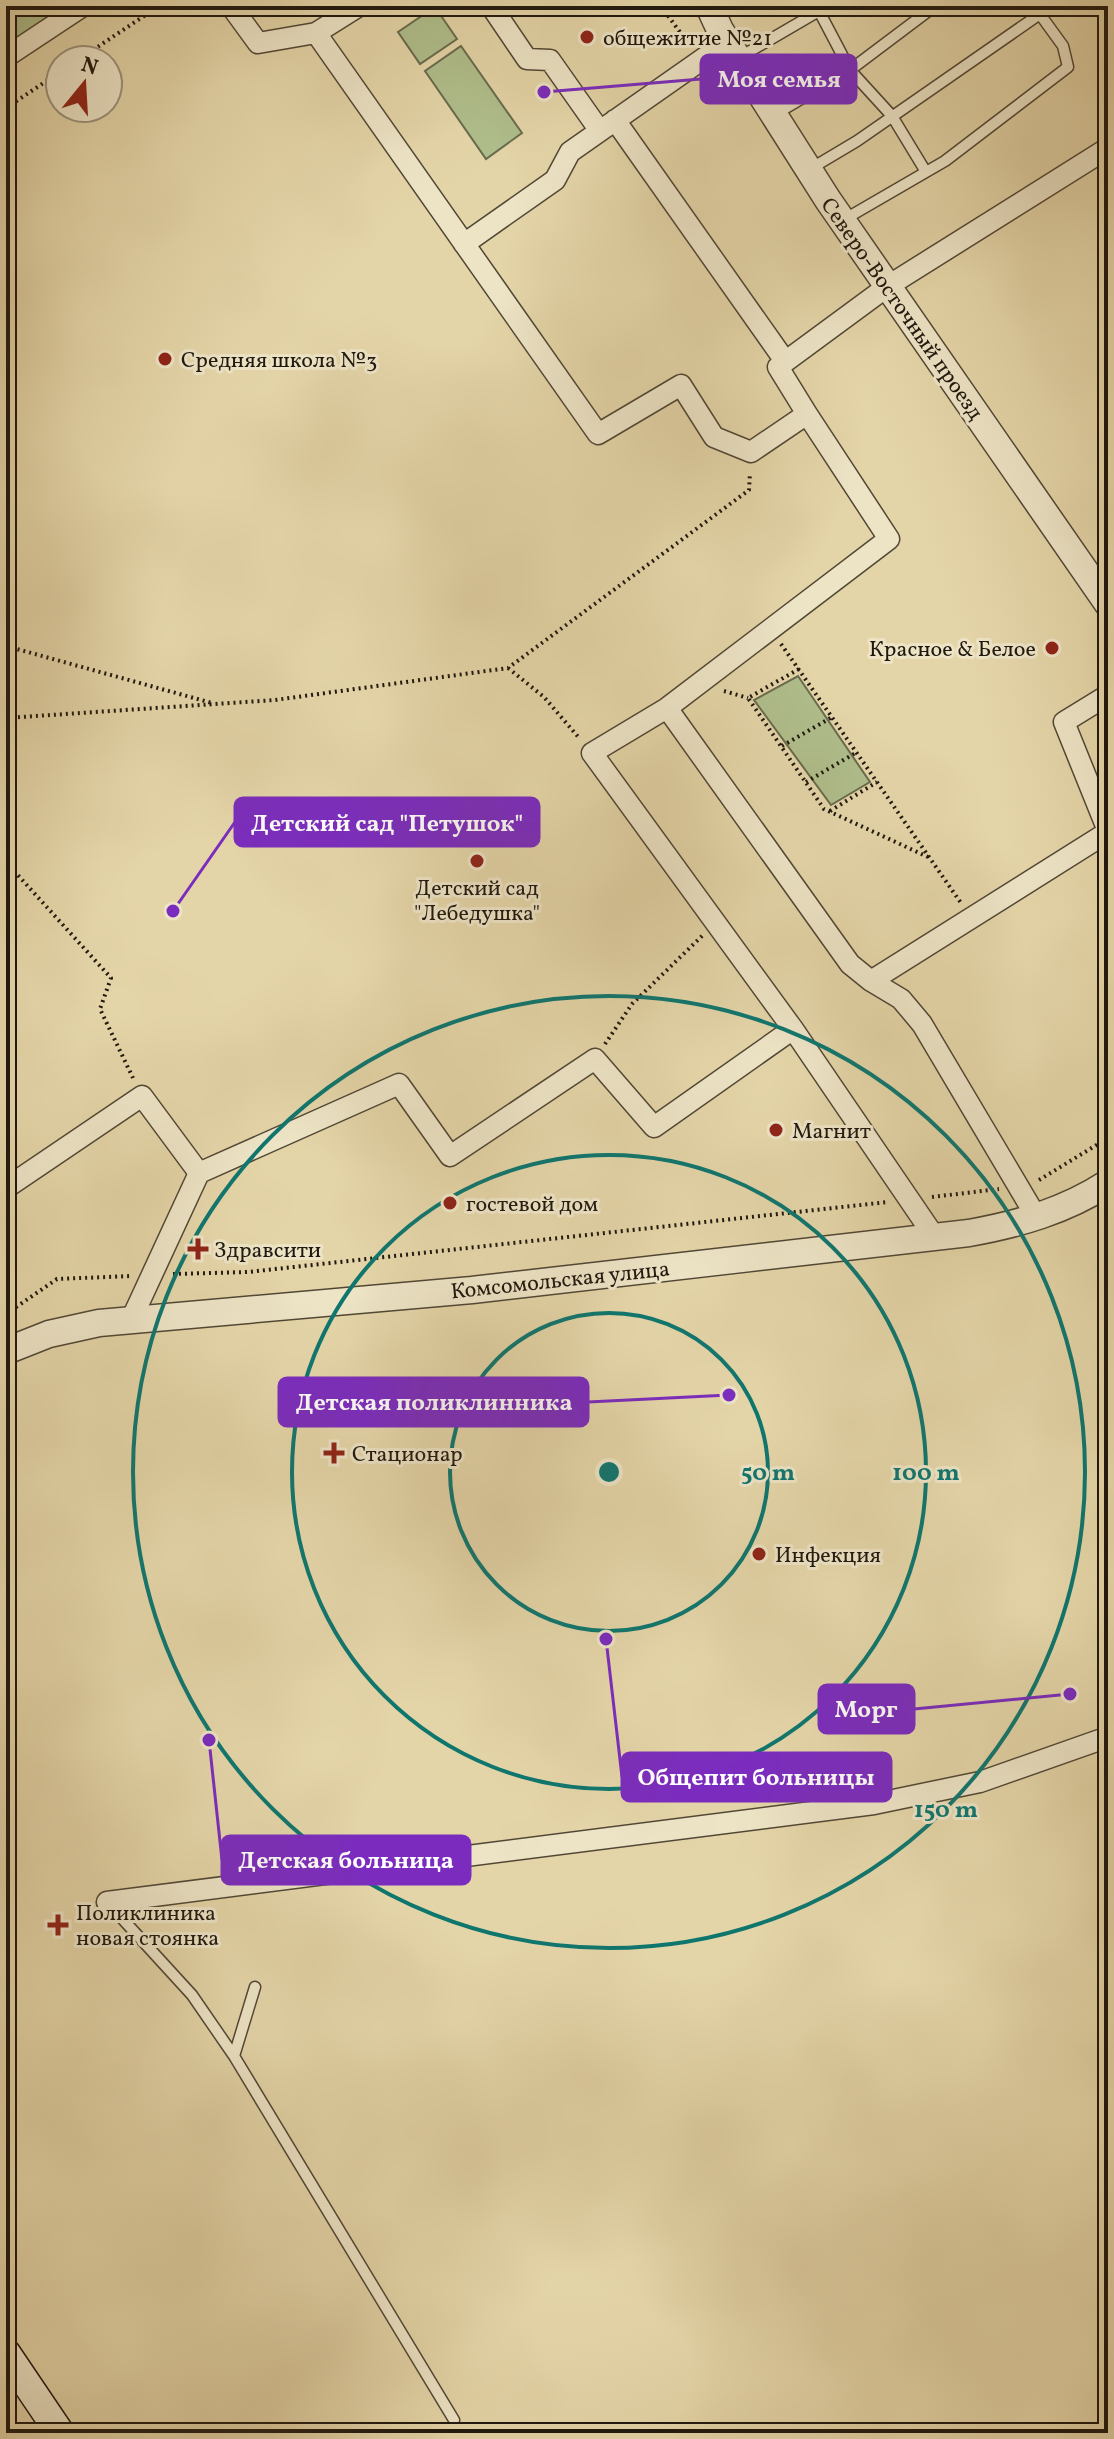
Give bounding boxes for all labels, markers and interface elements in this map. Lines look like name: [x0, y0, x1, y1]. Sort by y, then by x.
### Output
place label: общежитие №21: [603, 24, 772, 55]
marker: общежитие №21: [578, 28, 596, 46]
north arrow: [44, 44, 124, 124]
text: N: [77, 50, 102, 85]
callout: Моя семья: [701, 55, 856, 103]
text: Моя семья: [717, 64, 841, 98]
street label: Северо-Восточный проезд: [812, 192, 990, 427]
place label: Средняя школа №3: [181, 346, 377, 377]
marker: Средняя школа №3: [156, 350, 174, 368]
place label: Красное & Белое: [869, 635, 1036, 666]
marker: Красное & Белое: [1043, 639, 1061, 657]
callout: Детский сад "Петушок": [235, 798, 539, 846]
text: Детский сад "Петушок": [251, 808, 523, 842]
marker: Детский сад "Лебедушка": [468, 852, 486, 870]
place label: Детский сад "Лебедушка": [414, 874, 540, 930]
place label: Магнит: [792, 1117, 871, 1148]
marker: Магнит: [767, 1121, 785, 1139]
place label: гостевой дом: [466, 1190, 598, 1221]
marker: гостевой дом: [441, 1194, 459, 1212]
place label: Здравсити: [214, 1236, 321, 1267]
marker: Здравсити: [189, 1240, 207, 1258]
street label: Комсомольская улица: [449, 1255, 671, 1308]
callout: Детская поликлинника: [279, 1378, 588, 1426]
text: Детская поликлинника: [295, 1387, 573, 1421]
place label: Стационар: [352, 1440, 463, 1471]
marker: Стационар: [323, 1442, 345, 1464]
text: 50 m: [741, 1457, 795, 1491]
text: 100 m: [892, 1457, 960, 1491]
centre of rings: [595, 1458, 623, 1486]
place label: Инфекция: [775, 1541, 881, 1572]
marker: Инфекция: [750, 1545, 768, 1563]
callout: Морг: [819, 1685, 914, 1733]
text: Морг: [835, 1694, 898, 1728]
callout: Общепит больницы: [622, 1753, 891, 1801]
text: Общепит больницы: [638, 1762, 874, 1796]
text: 150 m: [914, 1794, 978, 1828]
callout: Детская больница: [222, 1836, 470, 1884]
text: Детская больница: [238, 1845, 454, 1879]
place label: Поликлиника новая стоянка: [76, 1899, 219, 1955]
marker: Поликлиника новая стоянка: [47, 1914, 69, 1936]

